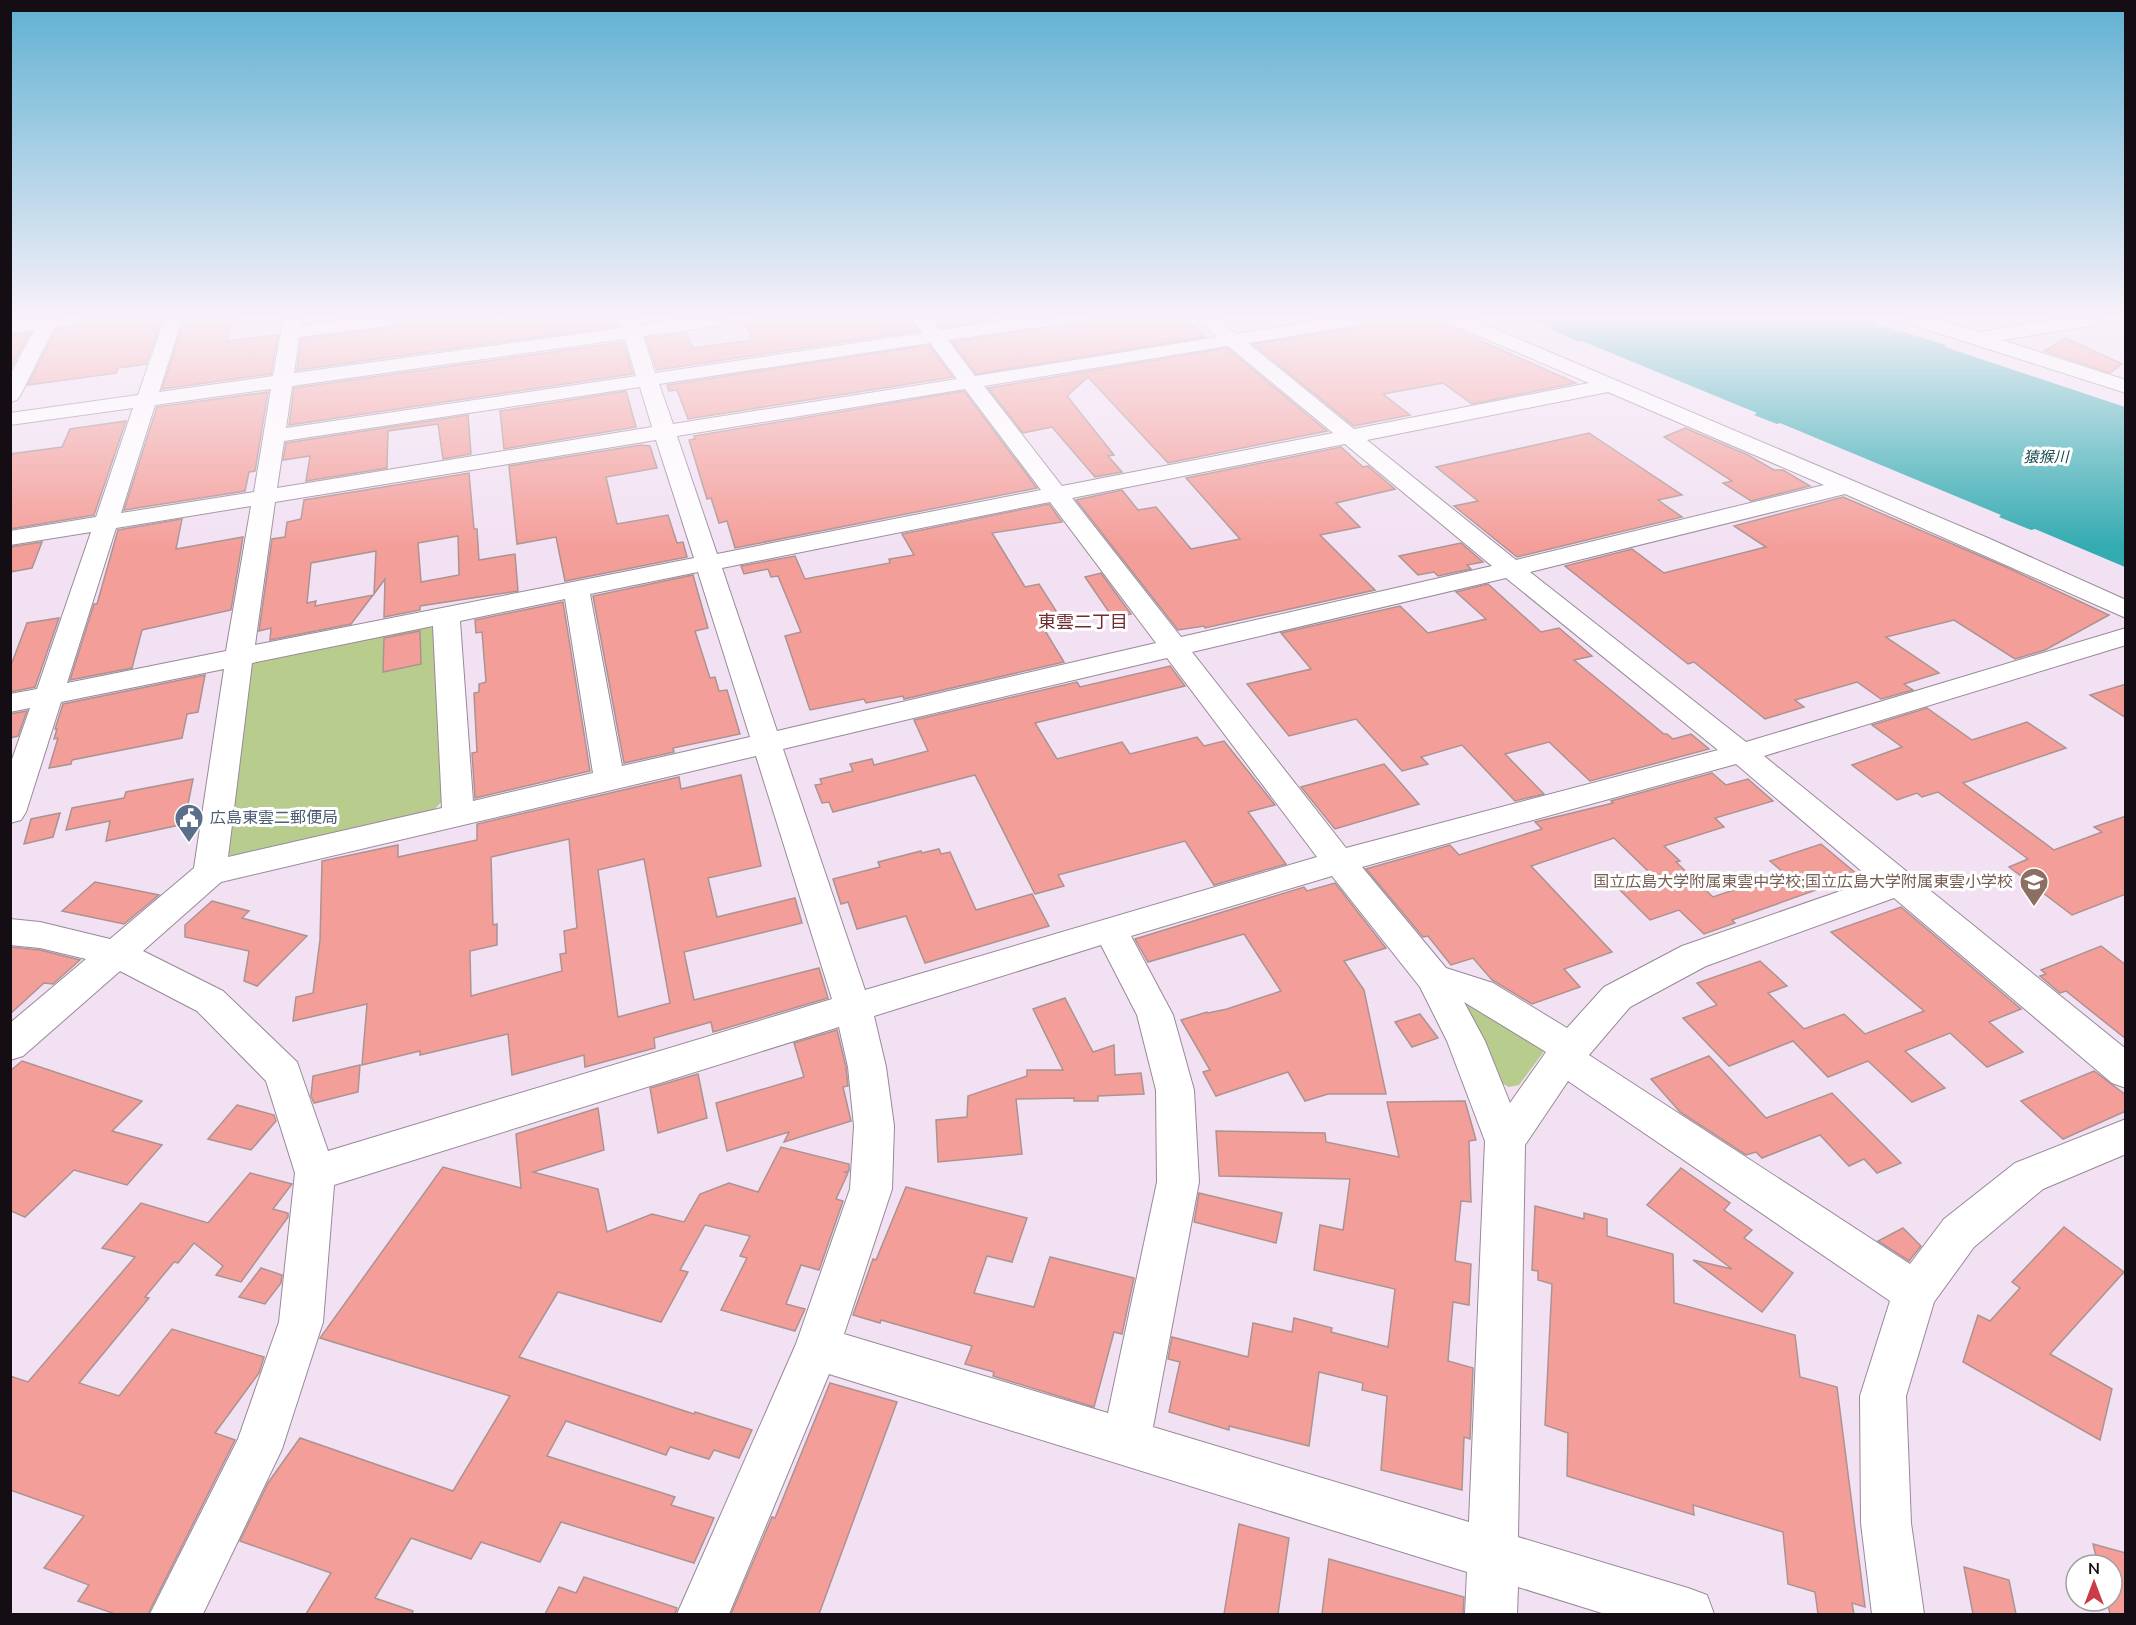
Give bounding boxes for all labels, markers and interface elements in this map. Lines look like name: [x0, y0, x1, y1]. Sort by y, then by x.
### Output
water label: 猿猴川: [2023, 447, 2070, 467]
district label: 東雲二丁目: [1038, 610, 1128, 634]
public building icon: 広島東雲二郵便局: [173, 802, 205, 844]
place label: 広島東雲二郵便局: [210, 807, 338, 829]
school or university icon: 国立広島大学附属東雲中学校;国立広島大学附属東雲小学校: [2018, 866, 2050, 908]
place label: 国立広島大学附属東雲中学校;国立広島大学附属東雲小学校: [1593, 871, 2013, 893]
north arrow: [2064, 1553, 2124, 1613]
text: N: [2088, 1558, 2100, 1580]

